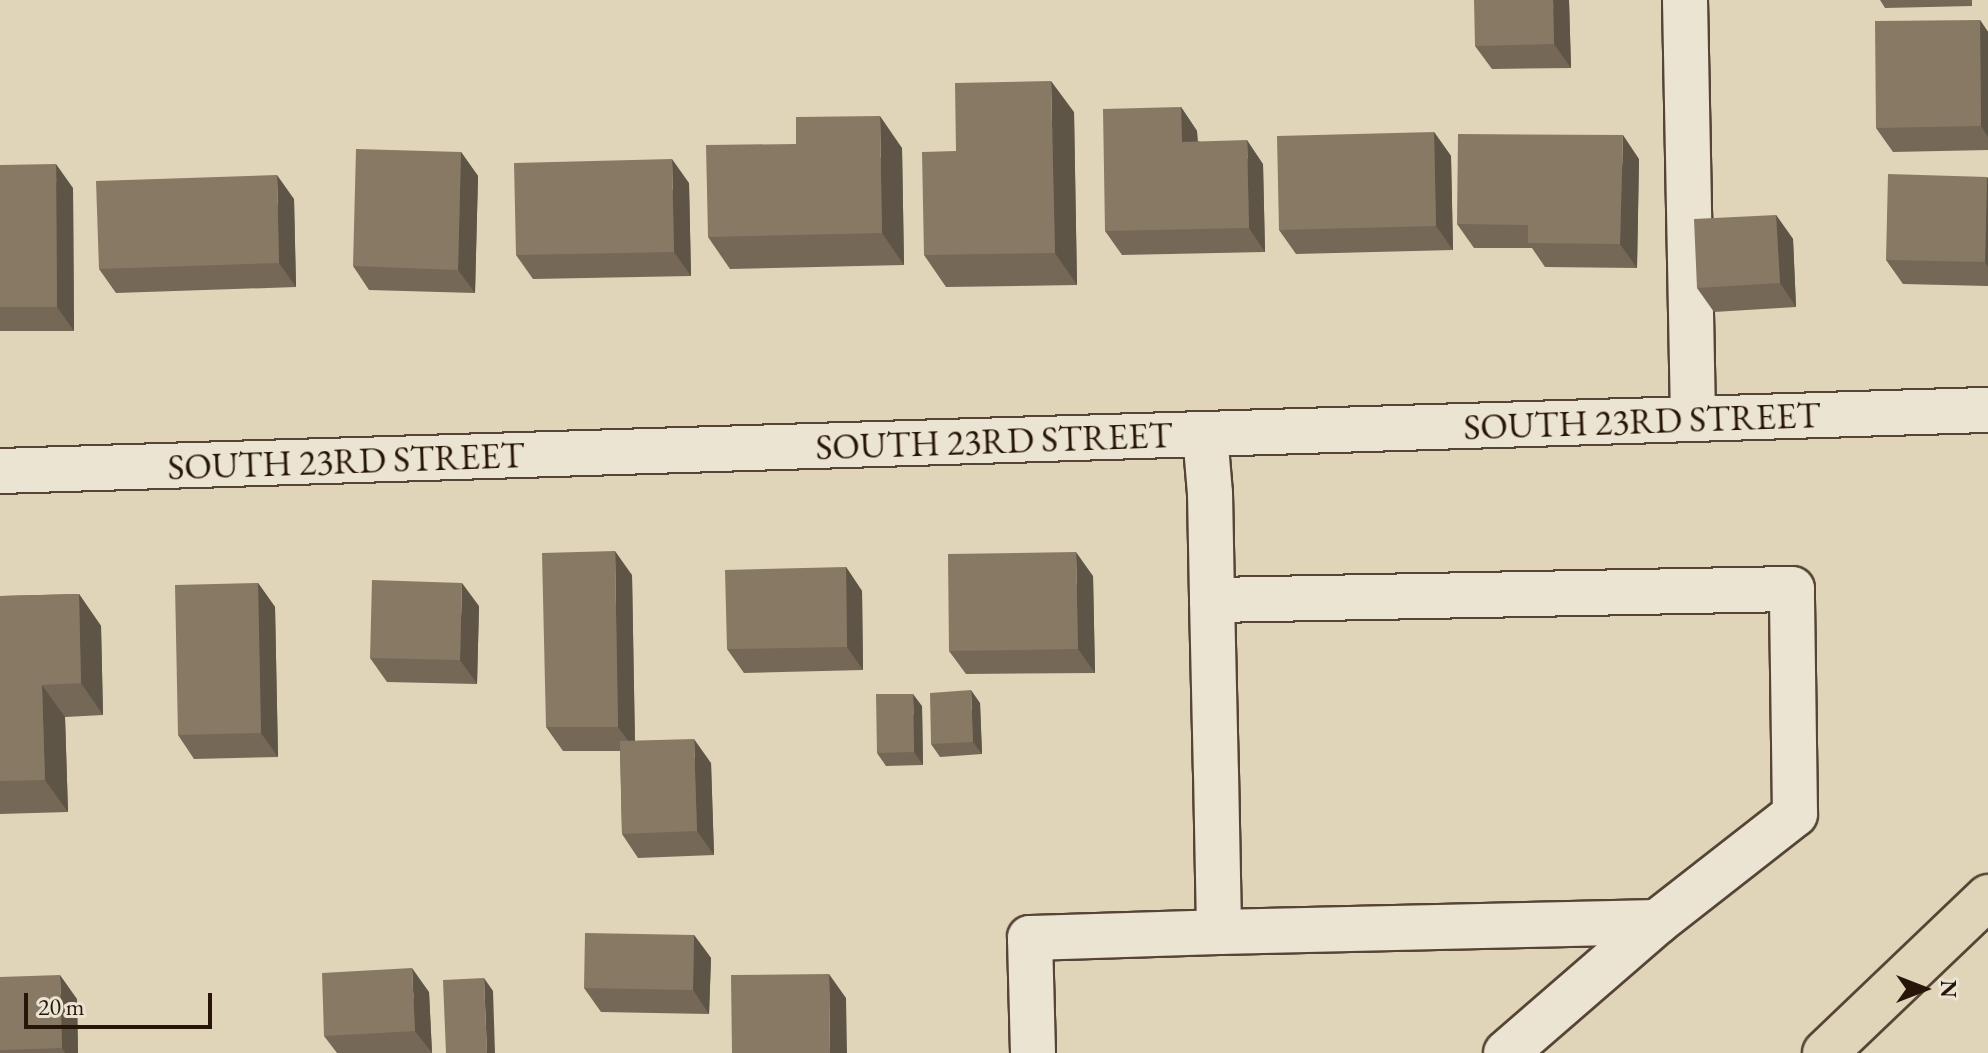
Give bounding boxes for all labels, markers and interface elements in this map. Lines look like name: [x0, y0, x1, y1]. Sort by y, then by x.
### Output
street label: SOUTH 23RD STREET: [1463, 393, 1821, 449]
street label: SOUTH 23RD STREET: [815, 413, 1173, 469]
street label: SOUTH 23RD STREET: [167, 433, 525, 489]
north arrow: [1884, 949, 1964, 1029]
scale bar: [28, 977, 216, 1027]
text: N: [1934, 980, 1963, 998]
text: 20 m: [38, 991, 85, 1022]

